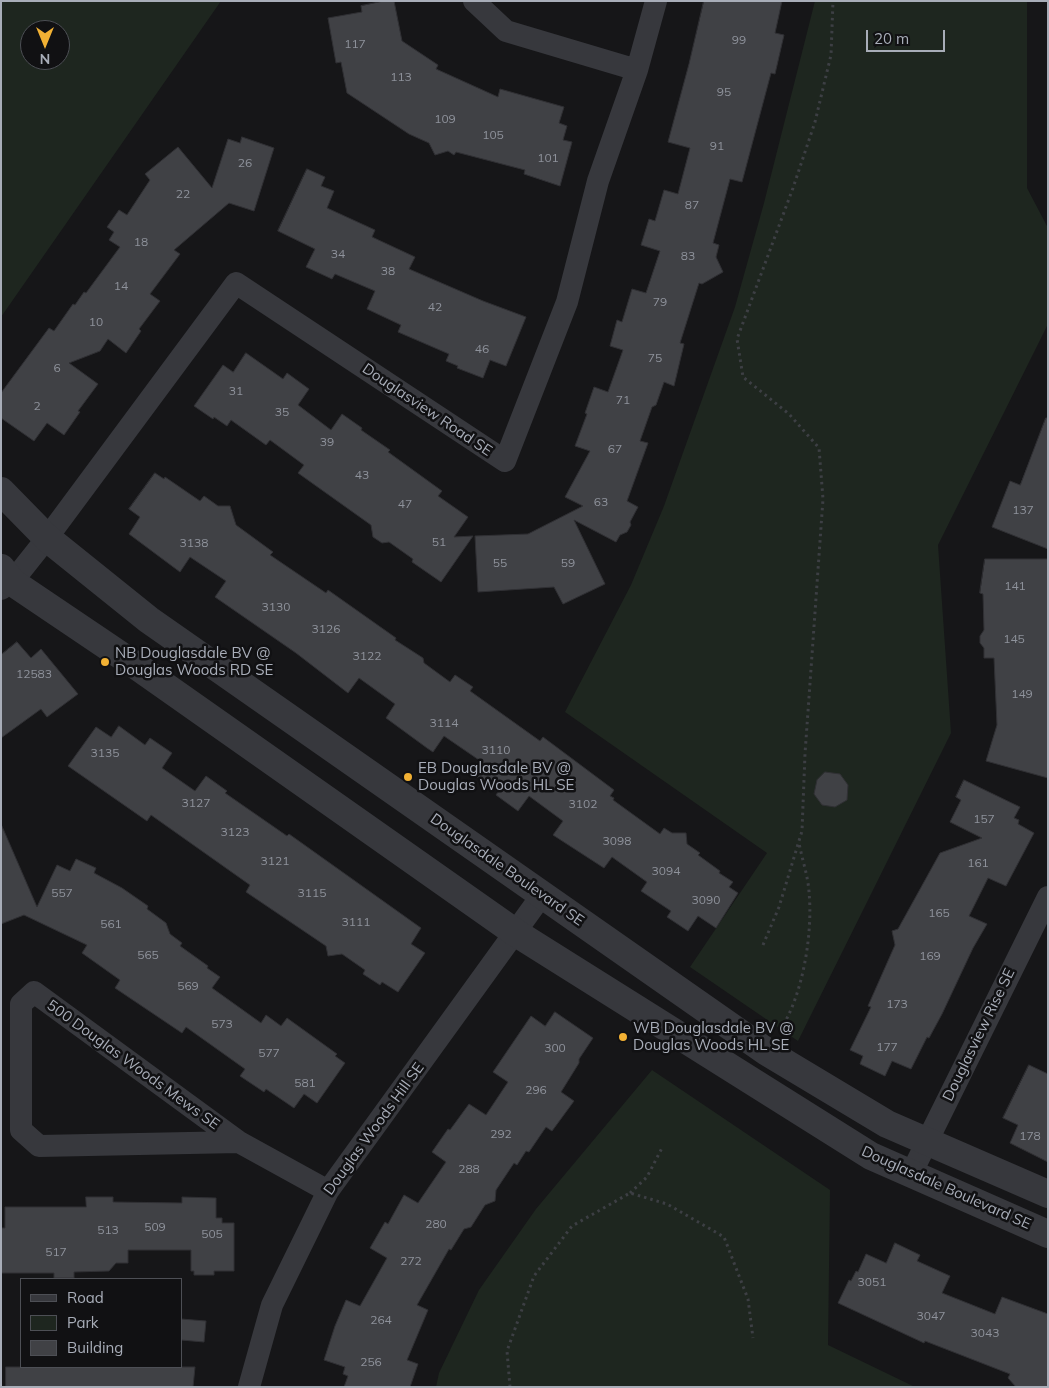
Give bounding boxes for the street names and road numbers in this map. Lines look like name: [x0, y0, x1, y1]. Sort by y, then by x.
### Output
street label: Douglasview Road SE: [359, 360, 495, 460]
street label: Douglasdale Boulevard SE: [427, 810, 587, 930]
street label: Douglasview Rise SE: [939, 966, 1019, 1104]
street label: 500 Douglas Woods Mews SE: [43, 996, 223, 1134]
street label: Douglas Woods Hill SE: [320, 1059, 428, 1199]
street label: Douglasdale Boulevard SE: [859, 1142, 1033, 1234]

